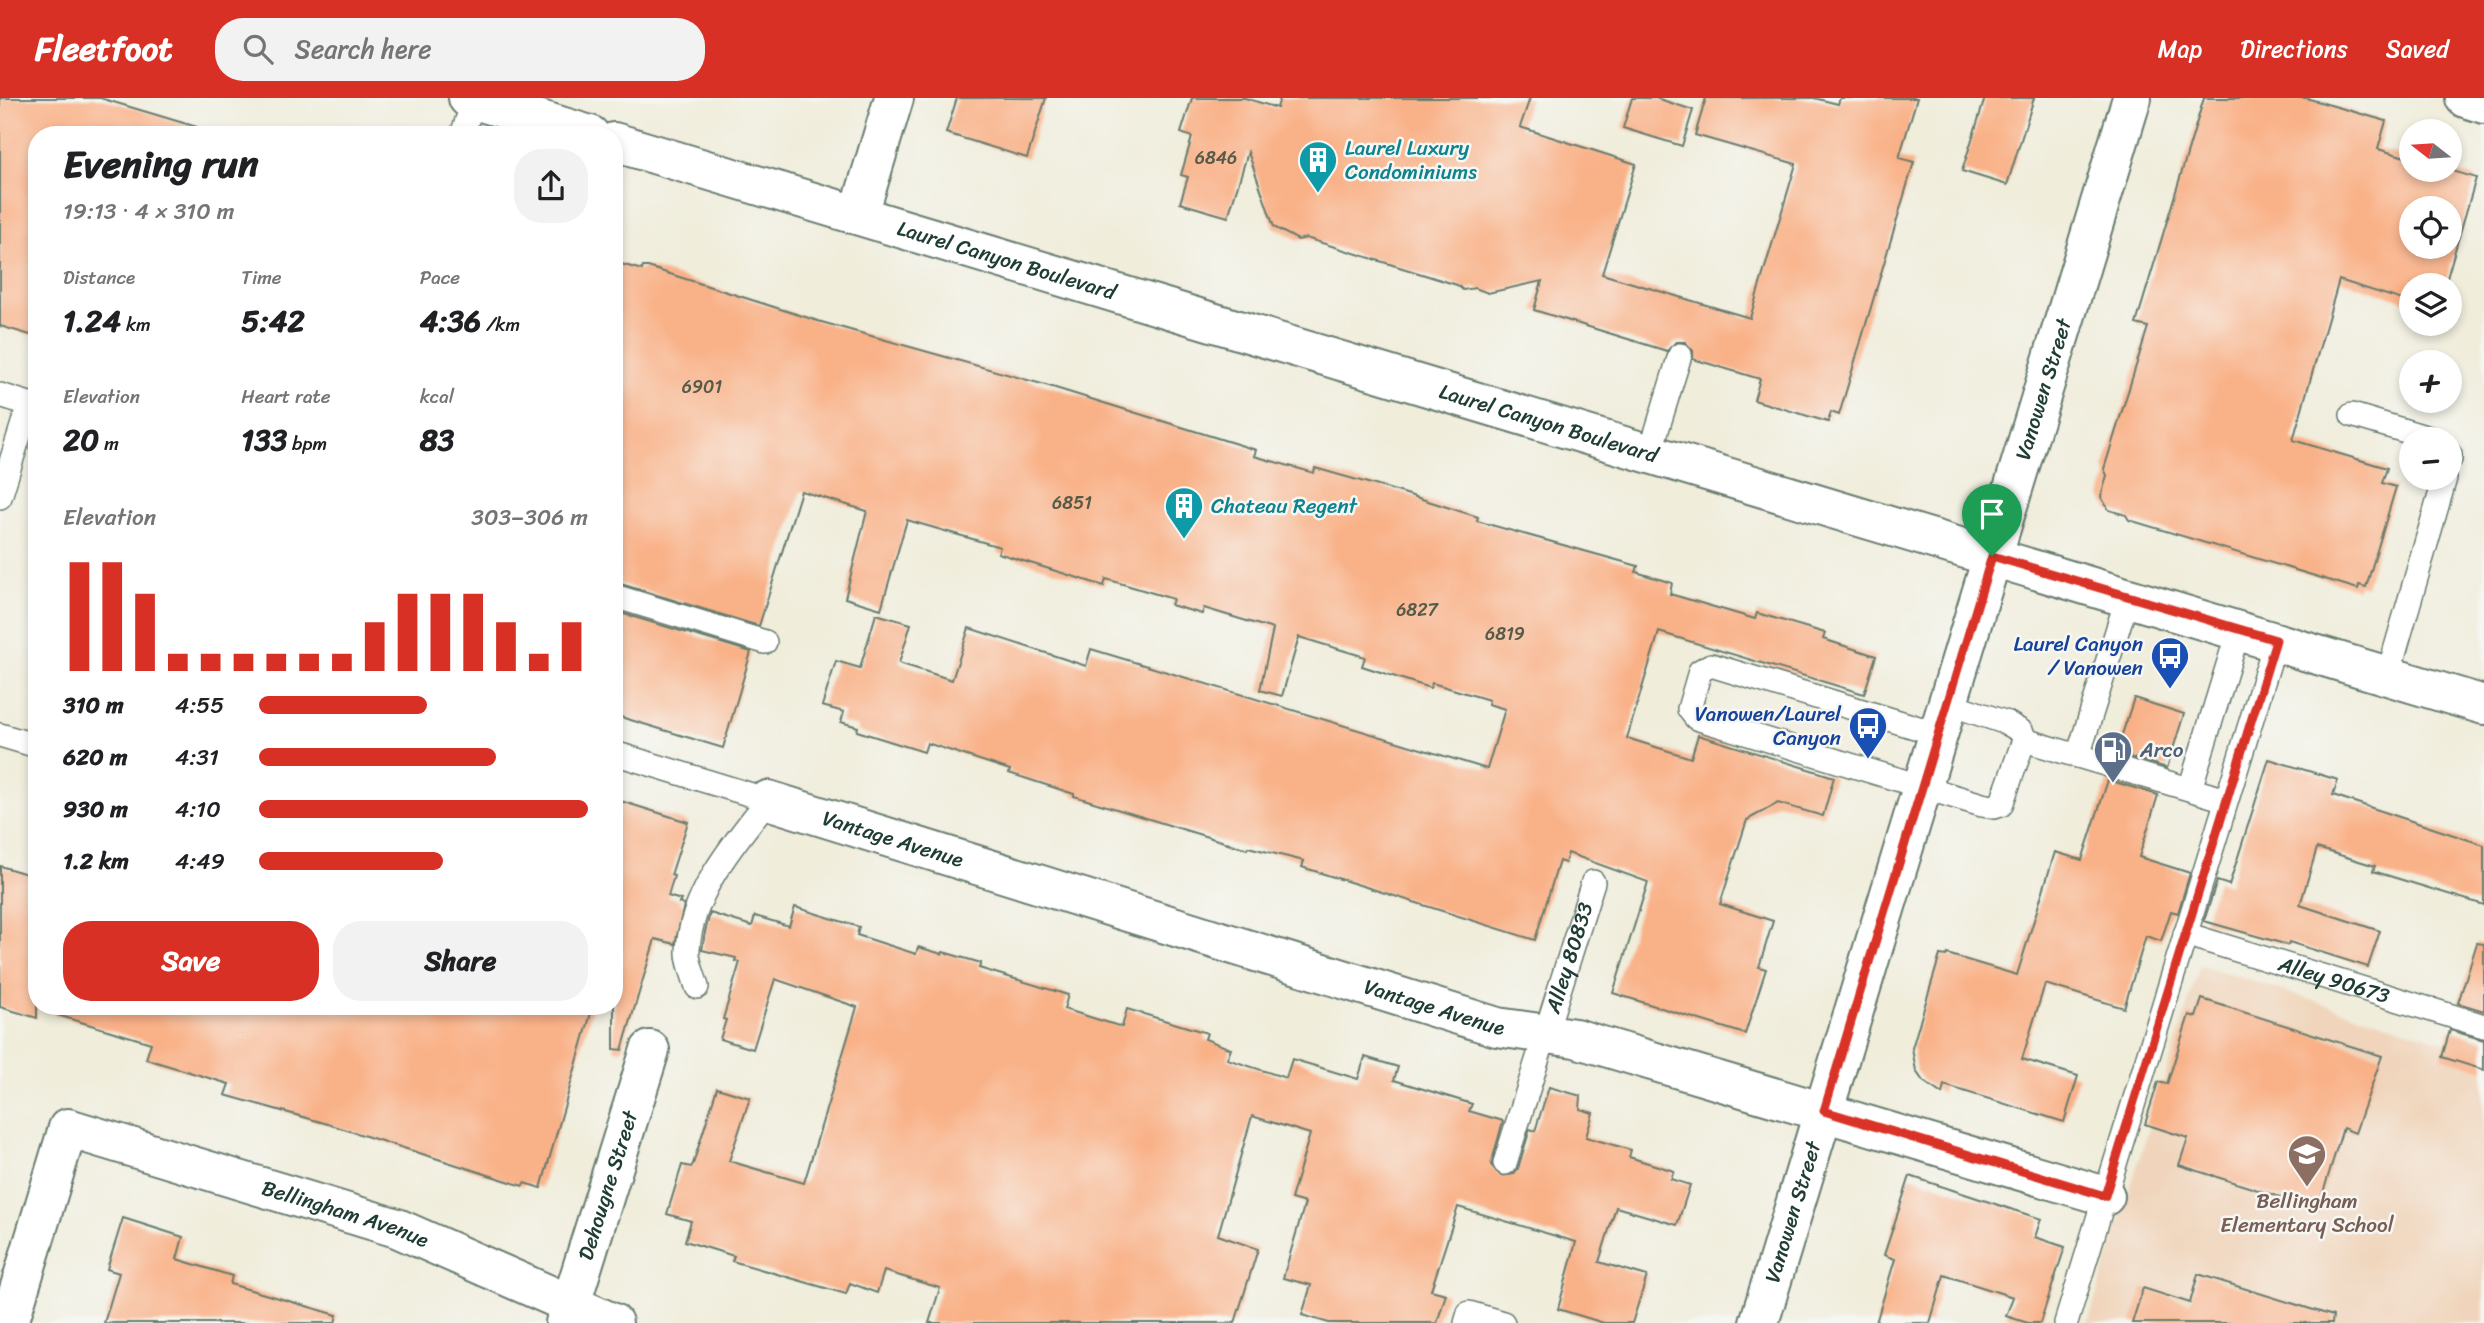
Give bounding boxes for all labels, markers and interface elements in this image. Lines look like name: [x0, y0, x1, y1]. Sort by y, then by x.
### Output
search box: [215, 18, 705, 81]
text: Fleetfoot: [35, 20, 173, 78]
text: Search here: [295, 26, 432, 72]
text: Map: [2158, 28, 2202, 70]
text: Directions: [2240, 28, 2348, 70]
text: Saved: [2386, 28, 2449, 70]
icon: search: [239, 30, 277, 68]
north arrow: [2399, 119, 2462, 182]
map controls: [2399, 119, 2462, 490]
place label: Laurel Luxury Condominiums: [1345, 129, 1477, 191]
text: Evening run: [63, 131, 259, 198]
building icon: Laurel Luxury Condominiums: [1297, 139, 1339, 194]
house number: 6846: [1195, 142, 1237, 174]
button: share: [514, 149, 588, 223]
text: 19:13 · 4 × 310 m: [63, 191, 234, 232]
button: locate: [2399, 196, 2462, 259]
street label: Laurel Canyon Boulevard: [892, 209, 1123, 312]
text: Distance: [63, 261, 135, 294]
text: Time: [241, 261, 282, 294]
text: Pace: [420, 261, 460, 294]
button: layers: [2399, 273, 2462, 336]
text: 1.24: [63, 294, 121, 348]
text: 5:42: [241, 294, 305, 348]
text: 4:36: [420, 294, 481, 348]
text: km: [121, 308, 151, 341]
text: /km: [481, 308, 520, 341]
street label: Vanowen Street: [2004, 312, 2083, 465]
button: +: [2399, 350, 2462, 413]
house number: 6901: [682, 371, 722, 403]
street label: Laurel Canyon Boulevard: [1434, 372, 1665, 475]
text: Elevation: [63, 380, 140, 413]
text: Heart rate: [241, 380, 331, 413]
text: kcal: [420, 380, 454, 413]
text: 20: [63, 413, 99, 467]
text: 133: [241, 413, 287, 467]
text: 83: [420, 413, 454, 467]
text: m: [99, 427, 119, 460]
text: bpm: [287, 427, 327, 460]
button: −: [2399, 427, 2462, 490]
pin: [1962, 484, 2022, 556]
building icon: Chateau Regent: [1163, 485, 1205, 540]
house number: 6851: [1052, 487, 1092, 519]
place label: Chateau Regent: [1211, 487, 1358, 525]
icon: arrive: [1973, 495, 2011, 533]
text: Elevation: [63, 497, 156, 538]
text: 303–306 m: [471, 497, 588, 538]
house number: 6827: [1396, 594, 1440, 626]
house number: 6819: [1485, 618, 1525, 650]
place label: Laurel Canyon / Vanowen: [2013, 625, 2143, 687]
bus stop icon: Laurel Canyon / Vanowen: [2149, 635, 2191, 690]
text: 310 m: [63, 685, 124, 726]
text: 4:55: [175, 685, 224, 726]
place label: Vanowen/Laurel Canyon: [1695, 695, 1842, 757]
bus stop icon: Vanowen/Laurel Canyon: [1847, 705, 1889, 760]
fuel station icon: Arco: [2092, 729, 2134, 784]
place label: Arco: [2139, 731, 2184, 769]
text: 620 m: [63, 737, 128, 778]
text: 4:31: [175, 737, 219, 778]
text: 930 m: [63, 789, 128, 830]
text: 4:10: [175, 789, 221, 830]
street label: Vantage Avenue: [818, 799, 968, 879]
text: 1.2 km: [63, 841, 129, 882]
text: 4:49: [175, 841, 225, 882]
street label: Alley 80833: [1534, 897, 1605, 1019]
button: Save: [63, 921, 319, 1001]
button: Share: [333, 921, 588, 1001]
street label: Alley 90673: [2273, 945, 2395, 1015]
street label: Vantage Avenue: [1359, 968, 1507, 1047]
street label: Dehougne Street: [567, 1104, 649, 1265]
school or university icon: Bellingham Elementary School: [2286, 1133, 2328, 1188]
street label: Vanowen Street: [1753, 1135, 1833, 1287]
street label: Bellingham Avenue: [257, 1169, 435, 1259]
place label: Bellingham Elementary School: [2220, 1182, 2395, 1244]

